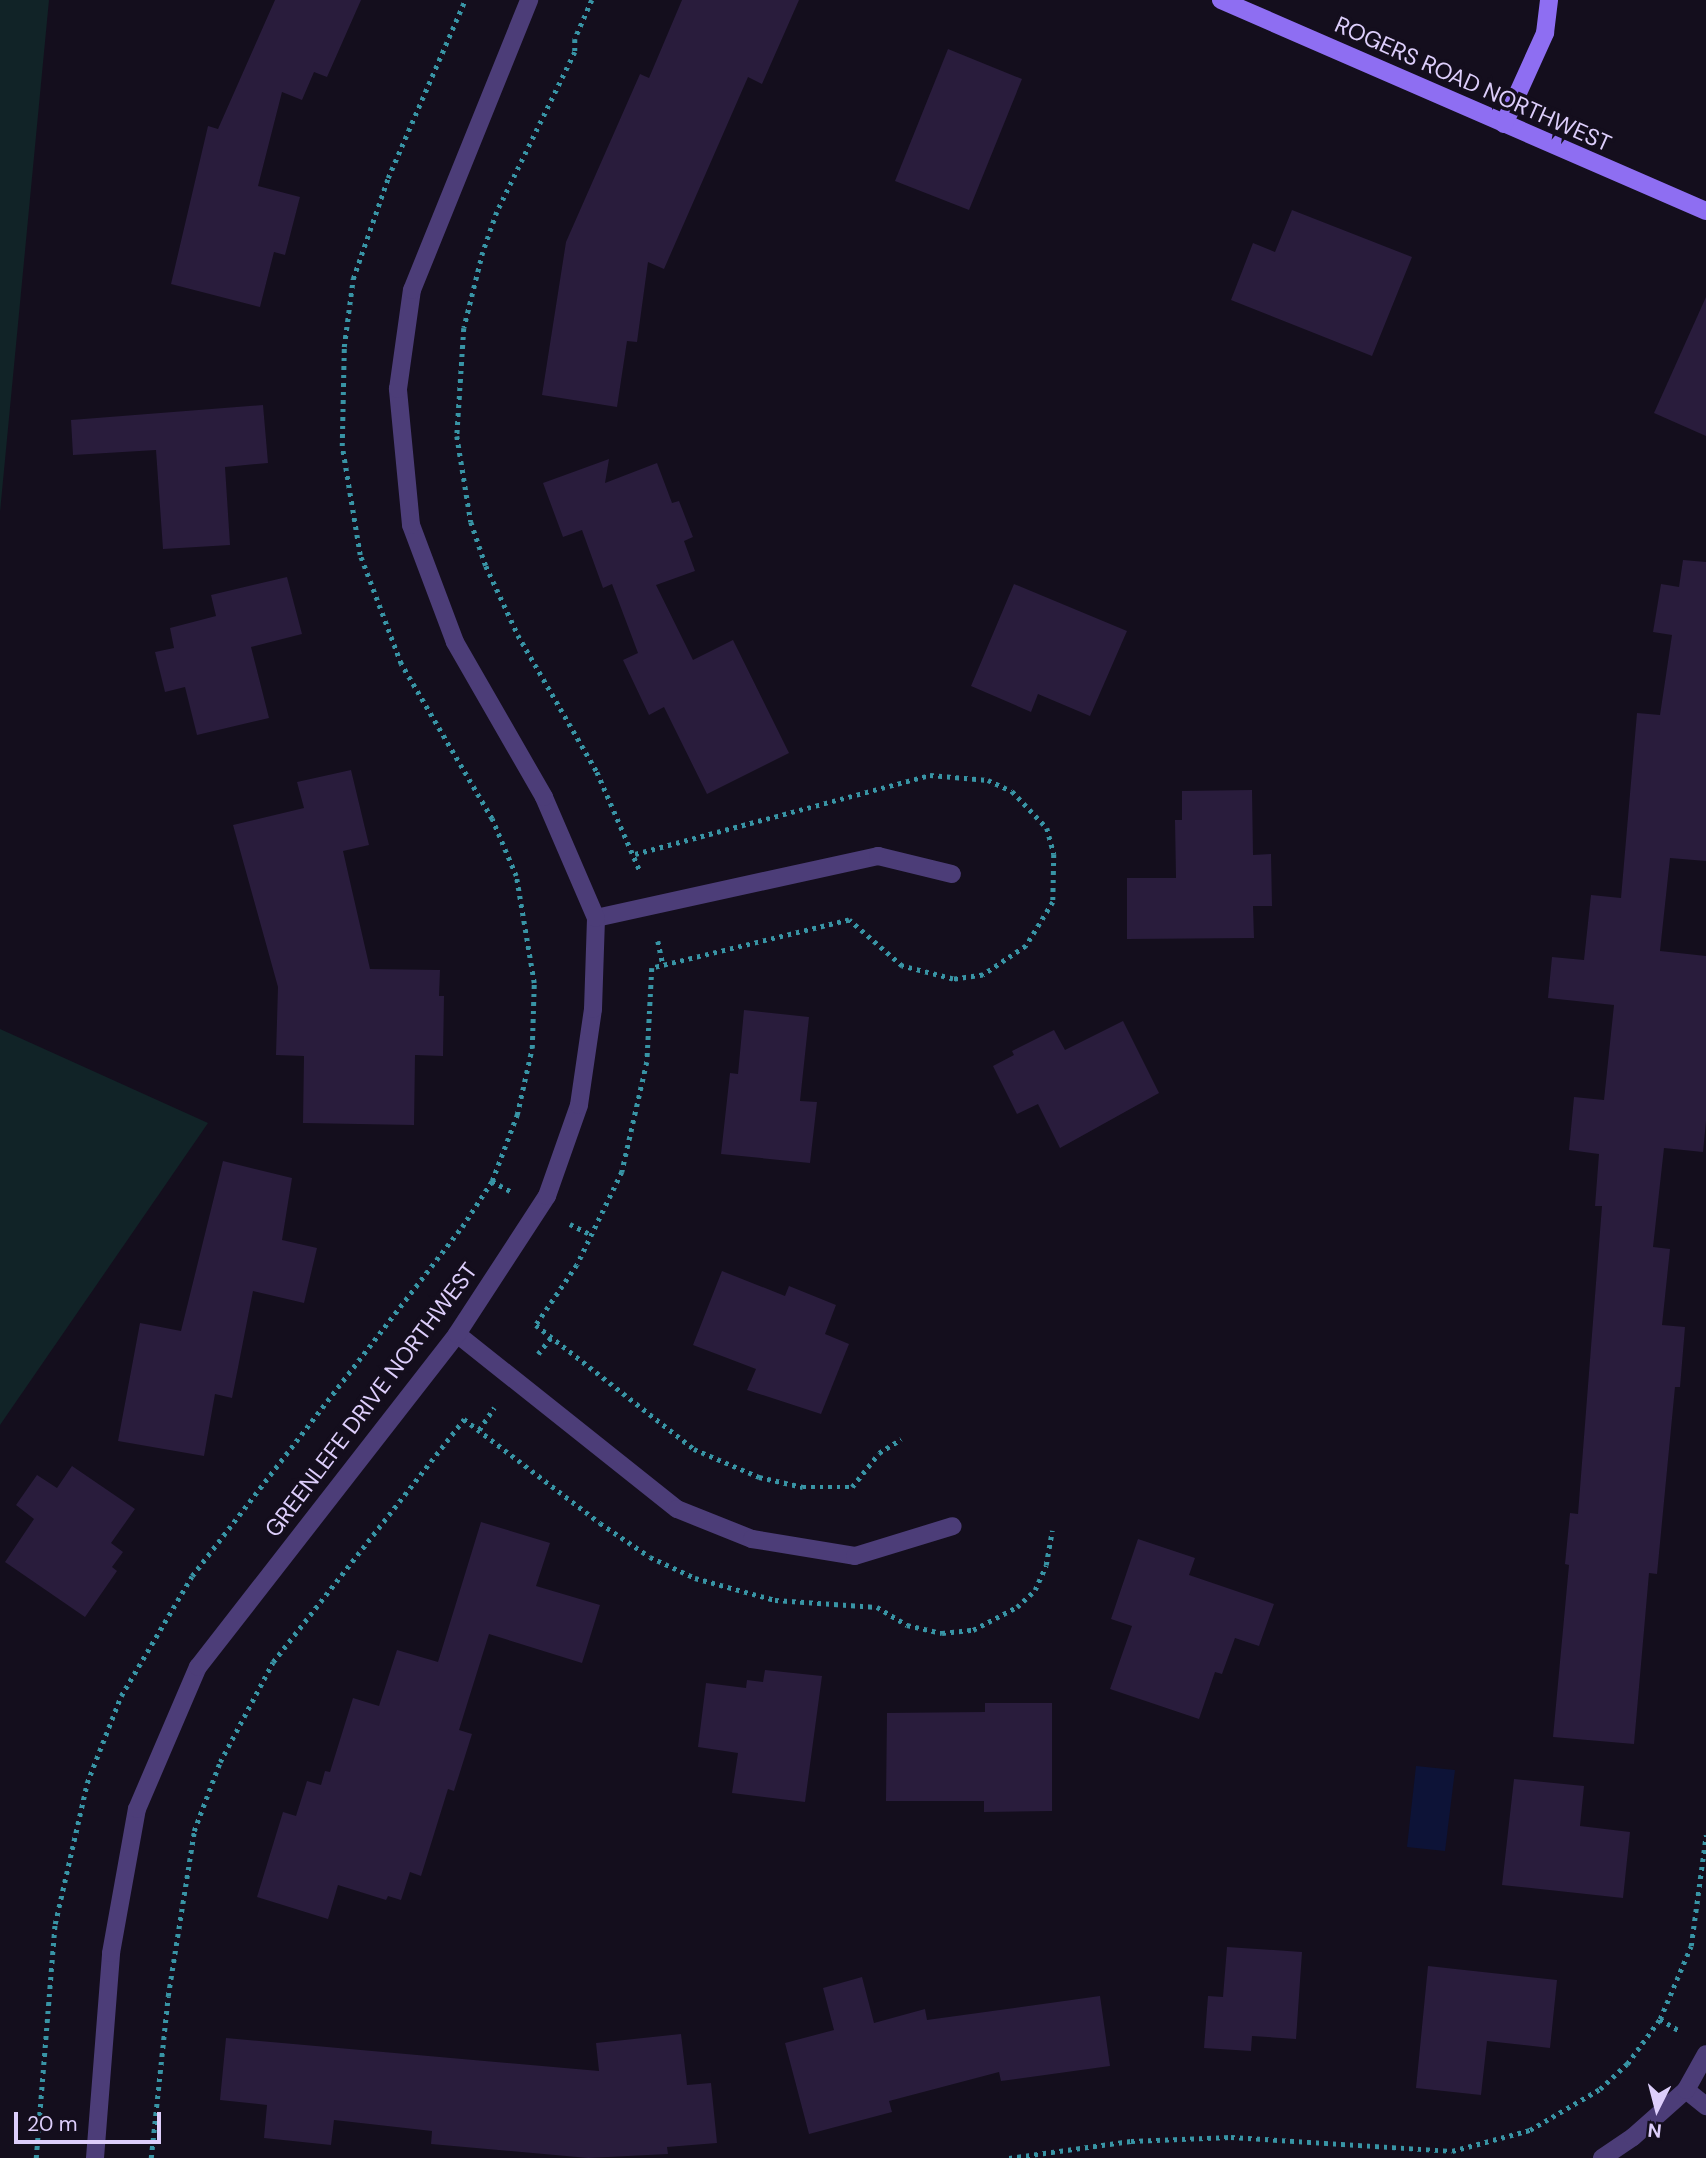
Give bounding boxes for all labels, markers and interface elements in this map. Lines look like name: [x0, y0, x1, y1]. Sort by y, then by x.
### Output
street label: ROGERS ROAD NORTHWEST: [1331, 10, 1615, 158]
street label: GREENLEFE DRIVE NORTHWEST: [259, 1258, 483, 1542]
north arrow: [1622, 2074, 1692, 2144]
scale bar: [18, 2098, 164, 2142]
text: 20 m: [27, 2110, 78, 2138]
text: N: [1647, 2117, 1663, 2144]

